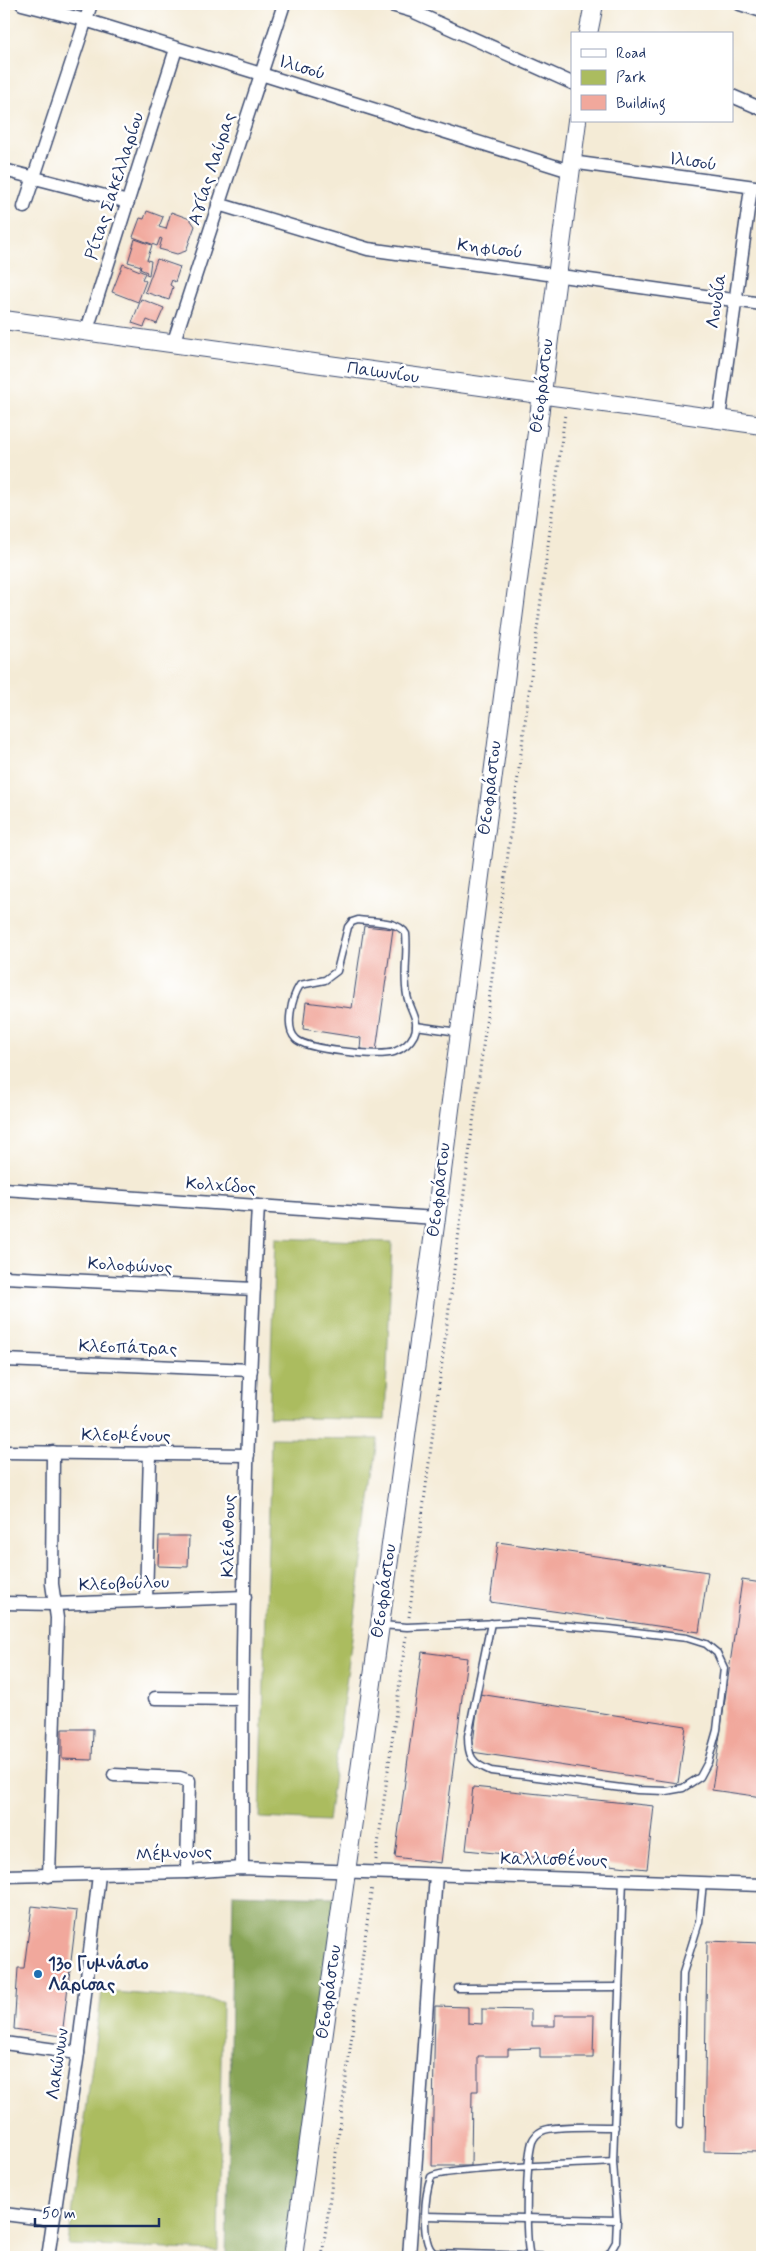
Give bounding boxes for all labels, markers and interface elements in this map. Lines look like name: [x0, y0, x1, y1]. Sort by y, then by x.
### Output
legend: [571, 32, 734, 122]
text: Road: [616, 44, 646, 64]
street label: Ιλισού: [276, 50, 328, 86]
text: Park: [616, 68, 646, 88]
text: Building: [616, 94, 666, 115]
street label: Ρίτας Σακελλαρίου: [80, 109, 150, 263]
street label: Αγίας Λαύρας: [182, 109, 242, 228]
street label: Ιλισού: [668, 147, 718, 177]
street label: Κηφισού: [456, 233, 524, 265]
street label: Λουδία: [701, 272, 733, 330]
street label: Θεοφράστου: [524, 337, 560, 435]
street label: Παιωνίου: [345, 356, 421, 390]
street label: Θεοφράστου: [472, 739, 508, 837]
street label: Θεοφράστου: [421, 1141, 457, 1239]
street label: Κολχίδος: [185, 1172, 257, 1200]
street label: Κολοφώνος: [87, 1252, 173, 1280]
street label: Κλεοπάτρας: [78, 1334, 178, 1362]
street label: Κλεομένους: [81, 1422, 171, 1449]
street label: Κλεάνθους: [216, 1494, 242, 1578]
street label: Θεοφράστου: [366, 1542, 402, 1640]
street label: Κλεοβούλου: [78, 1570, 170, 1598]
street label: Μέμνονος: [135, 1839, 213, 1868]
street label: Καλλισθένους: [500, 1846, 608, 1873]
street label: Θεοφράστου: [311, 1943, 347, 2041]
place label: 13ο Γυμνάσιο Λάρισας: [48, 1952, 149, 1997]
marker: 13ο Γυμνάσιο Λάρισας: [32, 1968, 44, 1980]
street label: Λακώνων: [41, 2026, 75, 2101]
scale bar: [35, 2196, 159, 2228]
text: 50 m: [42, 2204, 76, 2224]

